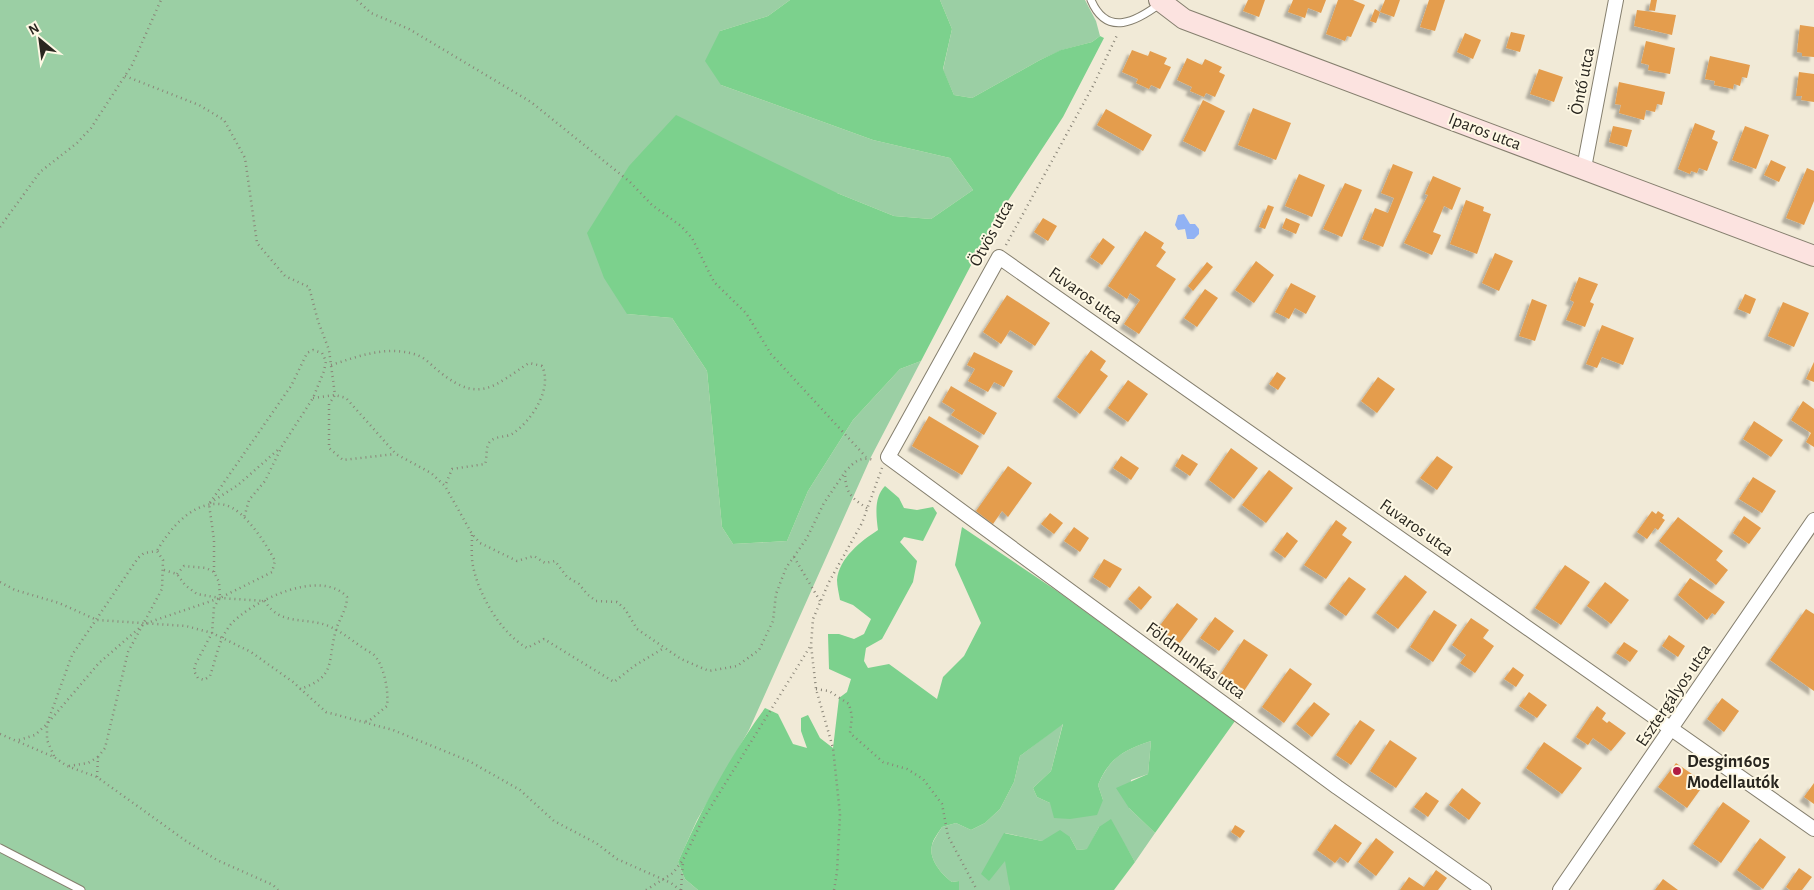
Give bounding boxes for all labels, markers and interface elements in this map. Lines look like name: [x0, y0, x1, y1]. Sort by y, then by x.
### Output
north arrow: [15, 15, 65, 65]
text: N: [27, 21, 42, 38]
street label: Öntő utca: [1566, 46, 1598, 116]
street label: Iparos utca: [1446, 110, 1523, 154]
street label: Ötvös utca: [965, 196, 1017, 270]
street label: Fuvaros utca: [1045, 264, 1126, 328]
street label: Fuvaros utca: [1376, 496, 1457, 560]
street label: Földmunkás utca: [1142, 619, 1248, 703]
street label: Esztergályos utca: [1633, 641, 1715, 750]
place label: Desgin1605 Modellautók: [1687, 753, 1779, 792]
marker: Desgin1605 Modellautók: [1671, 765, 1683, 777]

